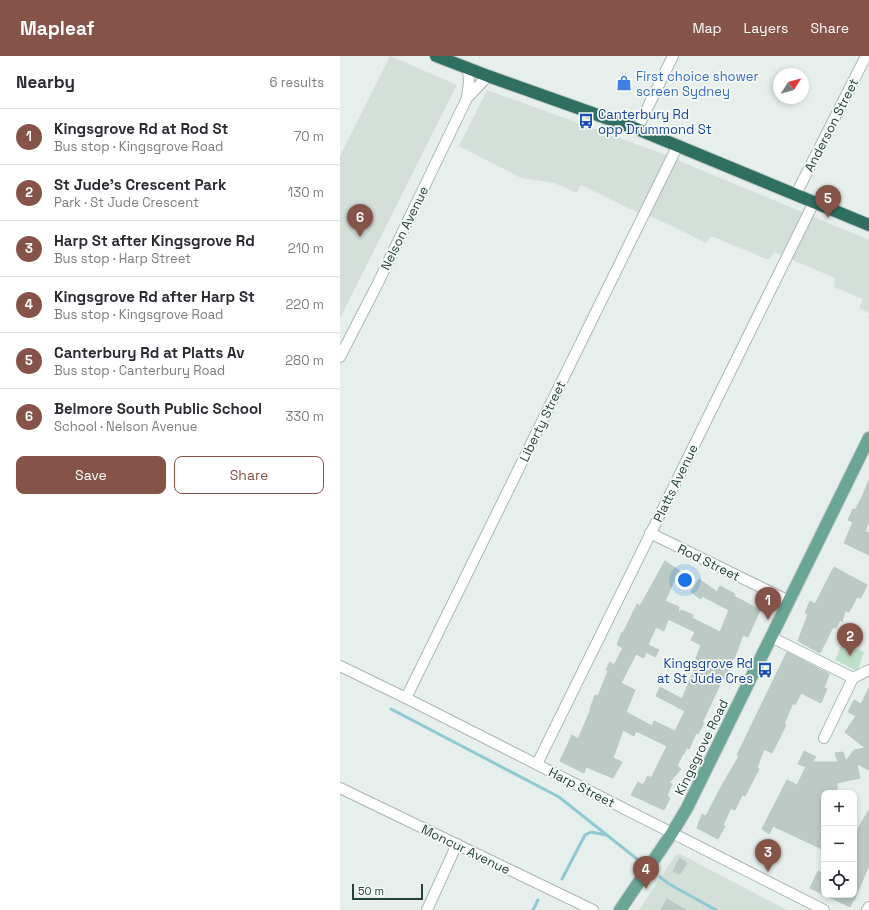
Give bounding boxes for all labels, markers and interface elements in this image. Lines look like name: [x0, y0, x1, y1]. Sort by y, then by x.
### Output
text: Mapleaf: [20, 16, 94, 41]
text: Map: [692, 19, 722, 37]
text: Layers: [744, 19, 788, 37]
text: Share: [810, 19, 849, 37]
place label: First choice shower screen Sydney: [636, 68, 758, 100]
north arrow: [773, 68, 809, 104]
text: Nearby: [16, 71, 75, 93]
text: 6 results: [270, 74, 324, 91]
shop icon: First choice shower screen Sydney: [615, 74, 633, 92]
street label: Anderson Street: [801, 76, 862, 175]
place label: Canterbury Rd opp Drummond St: [598, 106, 712, 138]
bus stop icon: Canterbury Rd opp Drummond St: [577, 112, 595, 130]
text: Kingsgrove Rd at Rod St: [54, 119, 228, 138]
text: 1: [26, 128, 32, 145]
text: 70 m: [294, 128, 324, 145]
text: Bus stop · Kingsgrove Road: [54, 138, 223, 155]
text: St Jude's Crescent Park: [54, 175, 226, 194]
street label: Nelson Avenue: [377, 183, 432, 273]
text: 2: [25, 184, 33, 201]
text: 130 m: [288, 184, 324, 201]
pin: 5: [815, 185, 841, 218]
text: Park · St Jude Crescent: [54, 194, 199, 211]
pin: 6: [347, 204, 373, 237]
text: Harp St after Kingsgrove Rd: [54, 231, 255, 250]
text: 3: [25, 240, 33, 257]
text: 210 m: [288, 240, 324, 257]
text: Bus stop · Harp Street: [54, 250, 191, 267]
text: Kingsgrove Rd after Harp St: [54, 287, 255, 306]
text: 4: [25, 296, 33, 313]
text: 220 m: [285, 296, 324, 313]
text: Bus stop · Kingsgrove Road: [54, 306, 223, 323]
text: Canterbury Rd at Platts Av: [54, 343, 245, 362]
text: 5: [25, 352, 33, 369]
text: 280 m: [285, 352, 324, 369]
text: Bus stop · Canterbury Road: [54, 362, 225, 379]
street label: Liberty Street: [515, 378, 569, 465]
text: Belmore South Public School: [54, 399, 262, 418]
text: 6: [25, 408, 33, 425]
text: 330 m: [285, 408, 324, 425]
text: School · Nelson Avenue: [54, 418, 198, 435]
street label: Platts Avenue: [649, 441, 702, 525]
button: Save: [16, 456, 166, 494]
button: Share: [174, 456, 324, 494]
street label: Rod Street: [675, 540, 743, 585]
your location: [675, 570, 695, 590]
pin: 1: [755, 587, 781, 620]
pin: 2: [837, 623, 863, 656]
place label: Kingsgrove Rd at St Jude Cres: [657, 655, 753, 687]
bus stop icon: Kingsgrove Rd at St Jude Cres: [756, 661, 774, 679]
street label: Kingsgrove Road: [671, 696, 732, 798]
street label: Harp Street: [546, 763, 618, 811]
map controls: [821, 790, 857, 898]
button: +: [821, 790, 857, 826]
street label: Moncur Avenue: [418, 821, 513, 878]
button: −: [821, 826, 857, 862]
pin: 3: [755, 839, 781, 872]
pin: 4: [633, 856, 659, 889]
button: locate: [821, 862, 857, 898]
scale bar: [352, 882, 423, 901]
text: 50 m: [358, 884, 384, 898]

